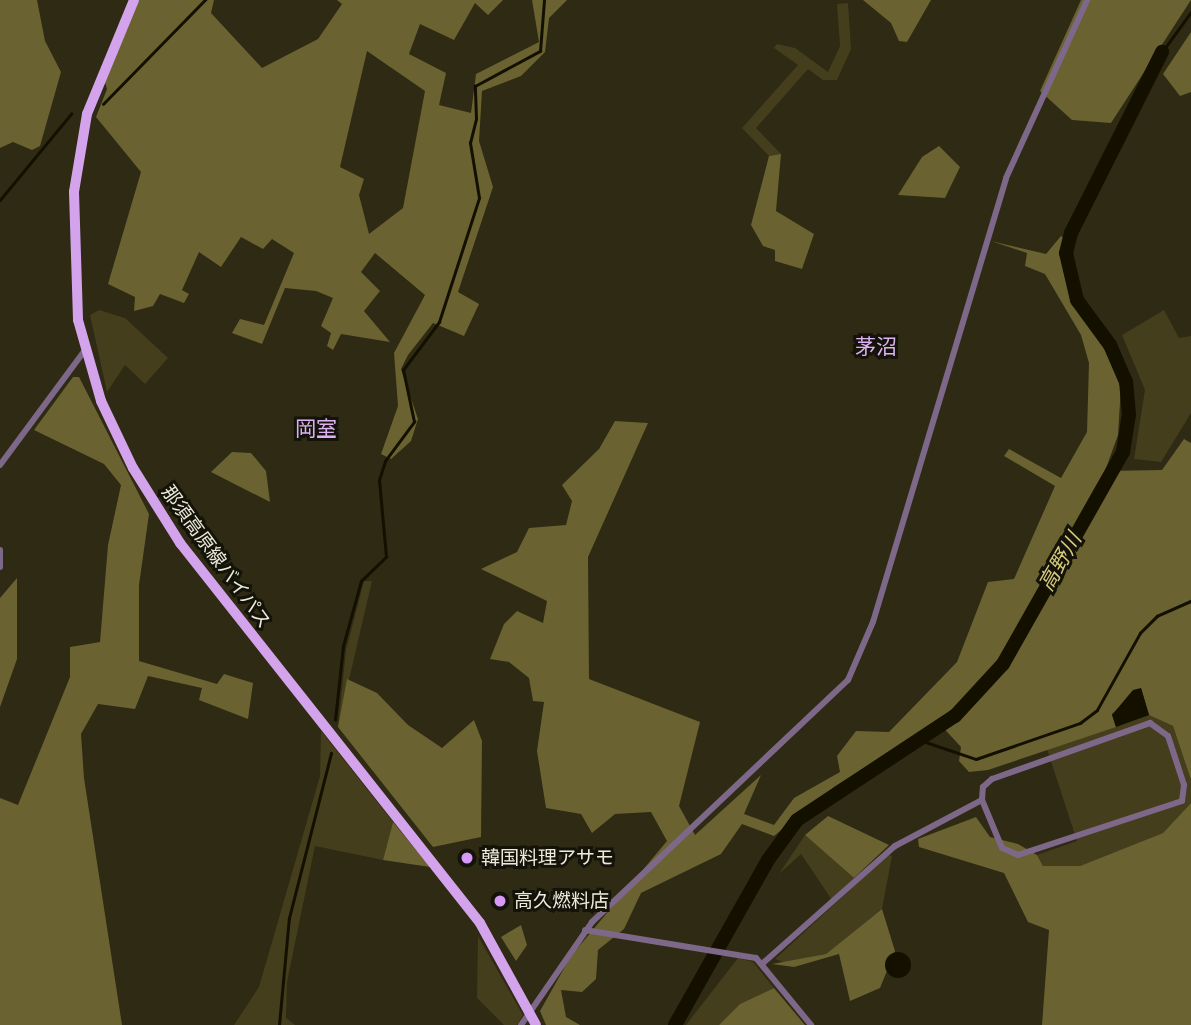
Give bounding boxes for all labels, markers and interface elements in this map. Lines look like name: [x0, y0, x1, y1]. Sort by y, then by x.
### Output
district label: 茅沼: [855, 334, 897, 360]
district label: 岡室: [295, 416, 337, 442]
street label: 那須高原線バイパス: [157, 481, 275, 633]
water label: 高野川: [1033, 528, 1087, 596]
place label: 韓国料理アサモ: [481, 847, 614, 869]
marker: 韓国料理アサモ: [459, 850, 475, 866]
place label: 高久燃料店: [514, 890, 609, 912]
marker: 高久燃料店: [492, 893, 508, 909]

